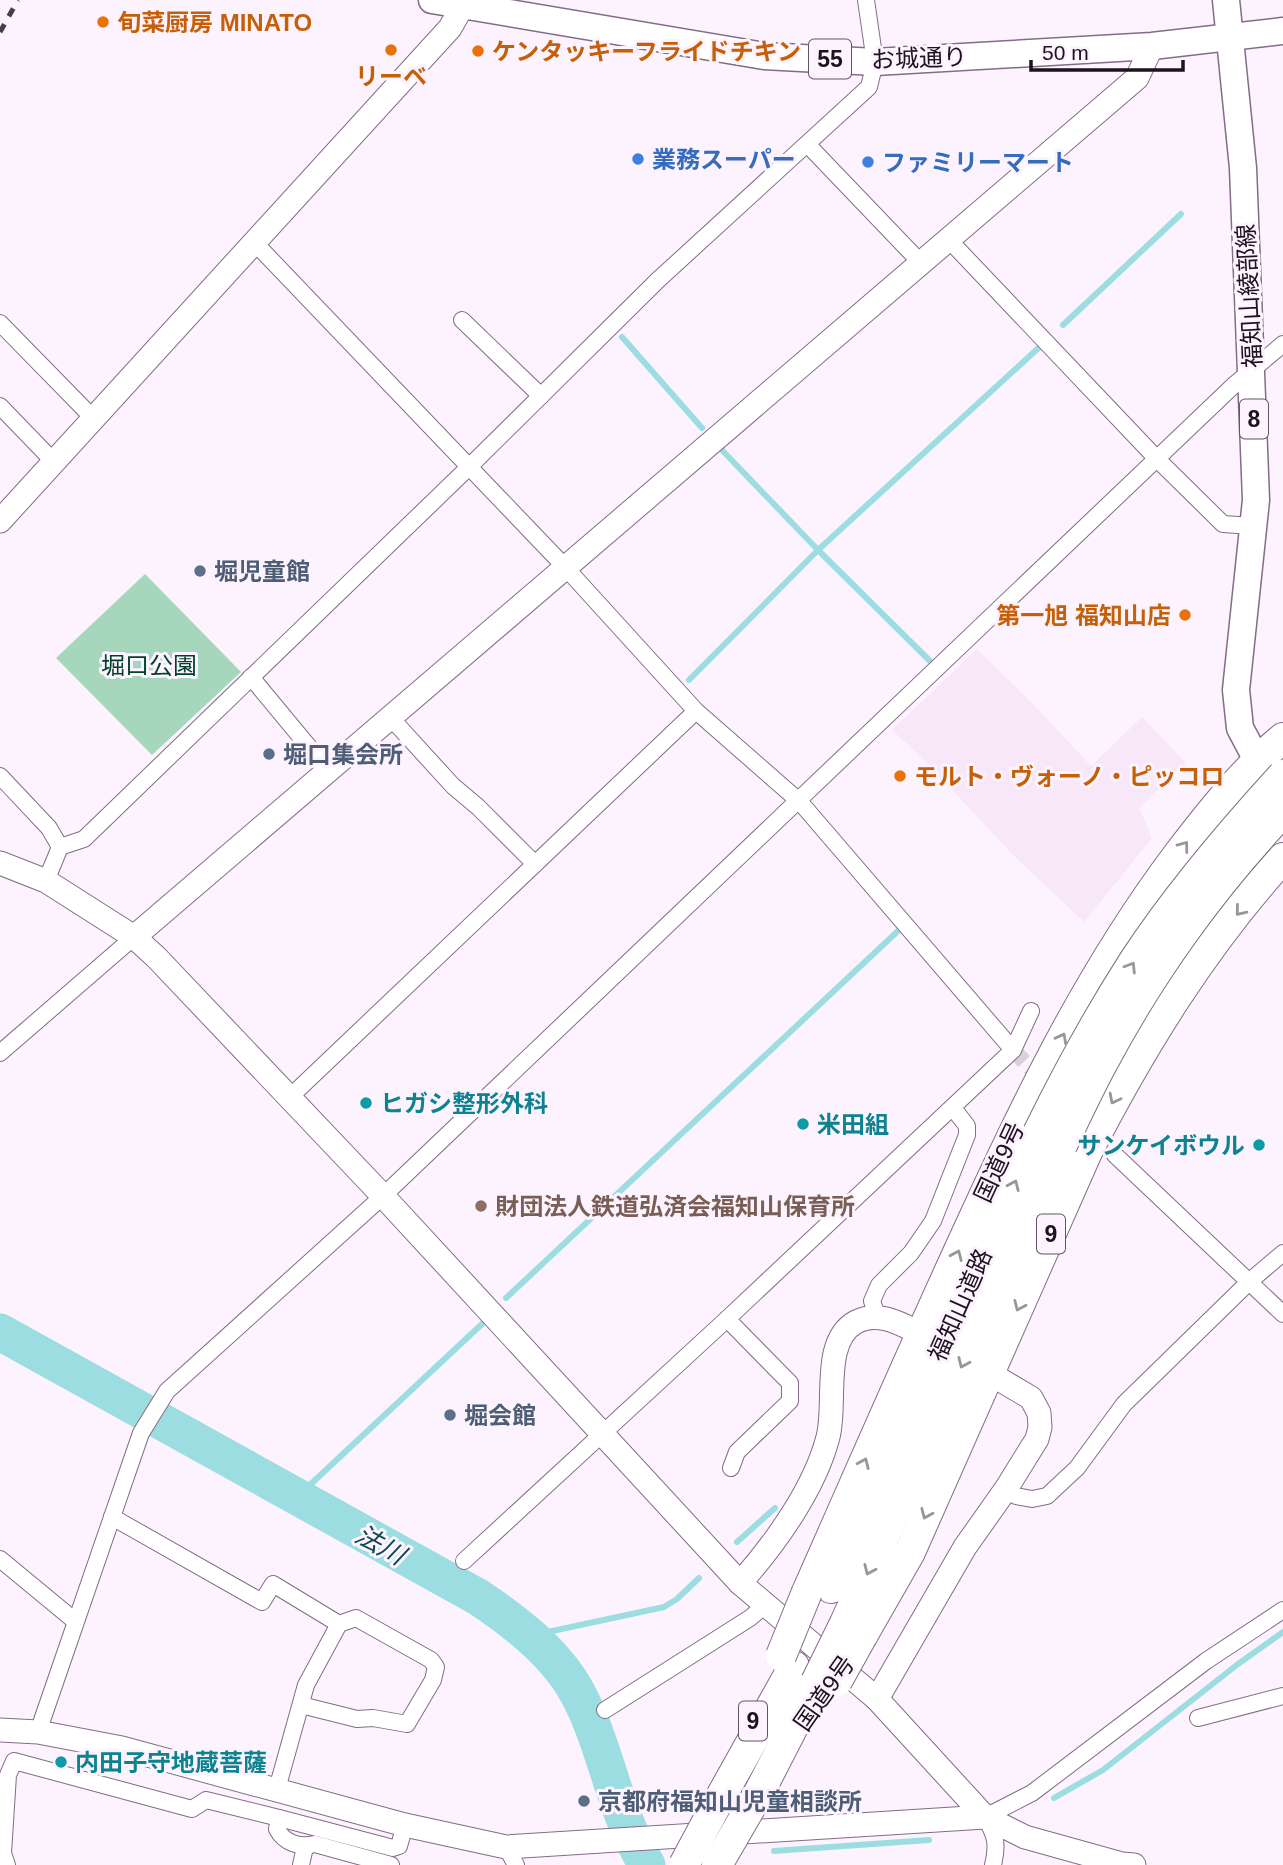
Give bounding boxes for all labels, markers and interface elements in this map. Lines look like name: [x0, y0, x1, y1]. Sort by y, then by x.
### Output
place label: 旬菜厨房 MINATO: [117, 9, 312, 36]
marker: 旬菜厨房 MINATO: [95, 14, 111, 30]
scale bar: [1031, 28, 1183, 72]
place label: ケンタッキーフライドチキン: [492, 38, 801, 65]
road number: 55: [809, 40, 851, 78]
text: 50 m: [1042, 41, 1089, 64]
marker: リーベ: [383, 42, 399, 58]
marker: ケンタッキーフライドチキン: [470, 43, 486, 59]
street label: お城通り: [871, 43, 967, 73]
place label: リーベ: [355, 63, 427, 90]
place label: 業務スーパー: [652, 146, 796, 173]
place label: ファミリーマート: [882, 149, 1074, 176]
marker: 業務スーパー: [630, 151, 646, 167]
marker: ファミリーマート: [860, 154, 876, 170]
street label: 福知山綾部線: [1232, 223, 1266, 369]
road number: 8: [1240, 400, 1268, 438]
place label: 堀児童館: [214, 558, 310, 585]
marker: 堀児童館: [192, 563, 208, 579]
place label: 第一旭 福知山店: [996, 602, 1171, 629]
marker: 第一旭 福知山店: [1177, 607, 1193, 623]
park label: 堀口公園: [101, 652, 197, 679]
place label: 堀口集会所: [283, 741, 403, 768]
marker: 堀口集会所: [261, 746, 277, 762]
place label: モルト・ヴォーノ・ピッコロ: [914, 763, 1225, 790]
marker: モルト・ヴォーノ・ピッコロ: [892, 768, 908, 784]
one-way arrow: [1176, 841, 1189, 854]
one-way arrow: [1235, 903, 1248, 915]
one-way arrow: [1122, 961, 1135, 974]
one-way arrow: [1054, 1032, 1067, 1045]
place label: ヒガシ整形外科: [380, 1090, 548, 1117]
one-way arrow: [1108, 1092, 1122, 1105]
marker: ヒガシ整形外科: [358, 1095, 374, 1111]
place label: 米田組: [817, 1111, 889, 1138]
marker: 米田組: [795, 1116, 811, 1132]
street label: 国道9号: [969, 1118, 1029, 1206]
place label: サンケイボウル: [1077, 1132, 1245, 1159]
marker: サンケイボウル: [1251, 1137, 1267, 1153]
one-way arrow: [1006, 1180, 1020, 1192]
place label: 財団法人鉄道弘済会福知山保育所: [495, 1193, 855, 1220]
marker: 財団法人鉄道弘済会福知山保育所: [473, 1198, 489, 1214]
road number: 9: [1037, 1214, 1065, 1254]
street label: 福知山道路: [923, 1245, 997, 1365]
one-way arrow: [949, 1250, 963, 1262]
one-way arrow: [1013, 1299, 1027, 1311]
one-way arrow: [957, 1356, 971, 1368]
place label: 堀会館: [464, 1402, 536, 1429]
marker: 堀会館: [442, 1407, 458, 1423]
one-way arrow: [856, 1457, 870, 1470]
one-way arrow: [920, 1507, 934, 1519]
water label: 法川: [350, 1519, 413, 1572]
one-way arrow: [863, 1563, 877, 1576]
street label: 国道9号: [788, 1650, 860, 1736]
road number: 9: [739, 1702, 767, 1740]
place label: 内田子守地蔵菩薩: [75, 1749, 267, 1776]
marker: 内田子守地蔵菩薩: [53, 1754, 69, 1770]
place label: 京都府福知山児童相談所: [598, 1788, 862, 1815]
marker: 京都府福知山児童相談所: [576, 1793, 592, 1809]

